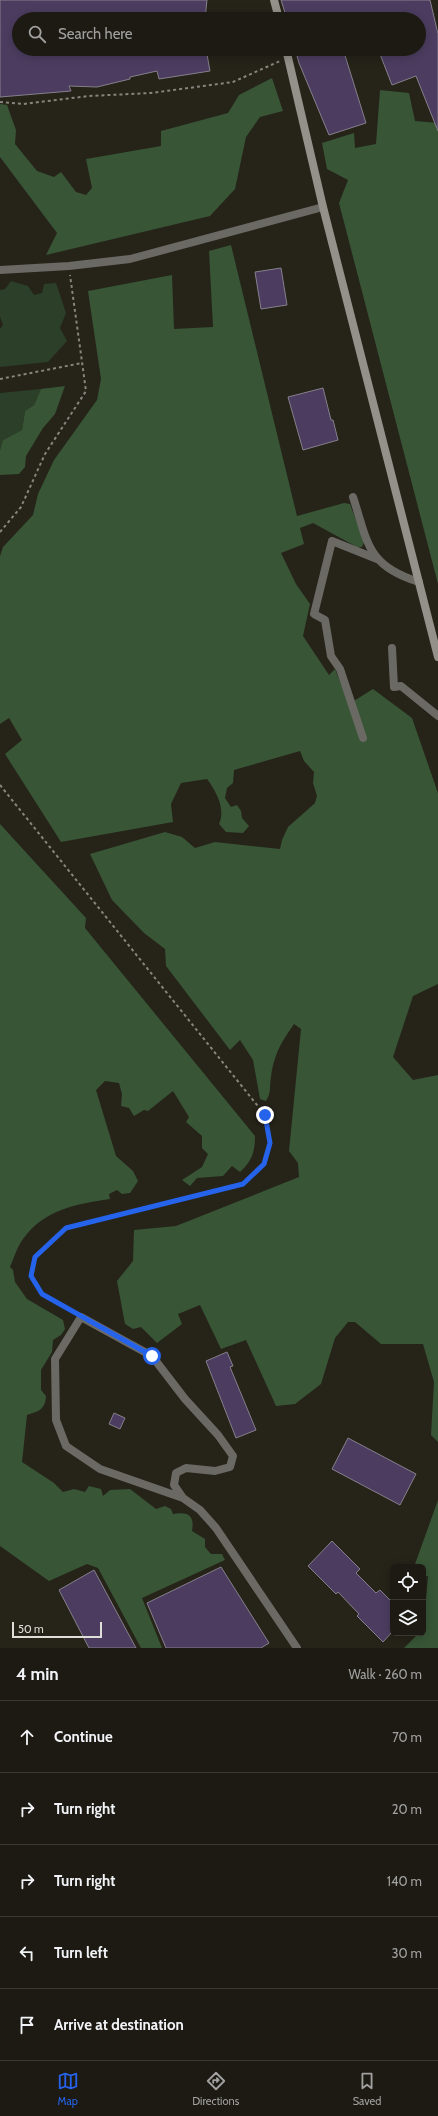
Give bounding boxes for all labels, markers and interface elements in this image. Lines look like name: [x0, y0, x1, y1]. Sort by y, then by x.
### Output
search box: [12, 12, 426, 56]
icon: search: [26, 23, 48, 45]
text: Search here: [58, 25, 133, 43]
route end: [256, 1106, 274, 1124]
route start: [143, 1347, 161, 1365]
map controls: [390, 1564, 426, 1636]
button: locate: [390, 1564, 426, 1600]
button: layers: [390, 1600, 426, 1636]
scale bar: [12, 1620, 102, 1639]
text: 50 m: [18, 1622, 44, 1636]
text: 4 min: [16, 1664, 59, 1684]
text: Walk · 260 m: [349, 1666, 422, 1682]
icon: ahead: [16, 1726, 38, 1748]
text: Continue: [54, 1728, 113, 1746]
text: 70 m: [392, 1729, 422, 1745]
icon: right: [16, 1798, 38, 1820]
text: Turn right: [54, 1800, 115, 1818]
text: 20 m: [392, 1801, 422, 1817]
icon: right: [16, 1870, 38, 1892]
text: Turn right: [54, 1872, 115, 1890]
text: 140 m: [387, 1873, 422, 1889]
icon: left: [16, 1942, 38, 1964]
text: Turn left: [54, 1944, 108, 1962]
text: 30 m: [392, 1945, 422, 1961]
icon: arrive: [16, 2014, 38, 2036]
text: Arrive at destination: [54, 2016, 184, 2034]
tab: Map: [57, 2070, 79, 2108]
tab: Directions: [192, 2070, 239, 2108]
tab: Saved: [353, 2070, 381, 2108]

